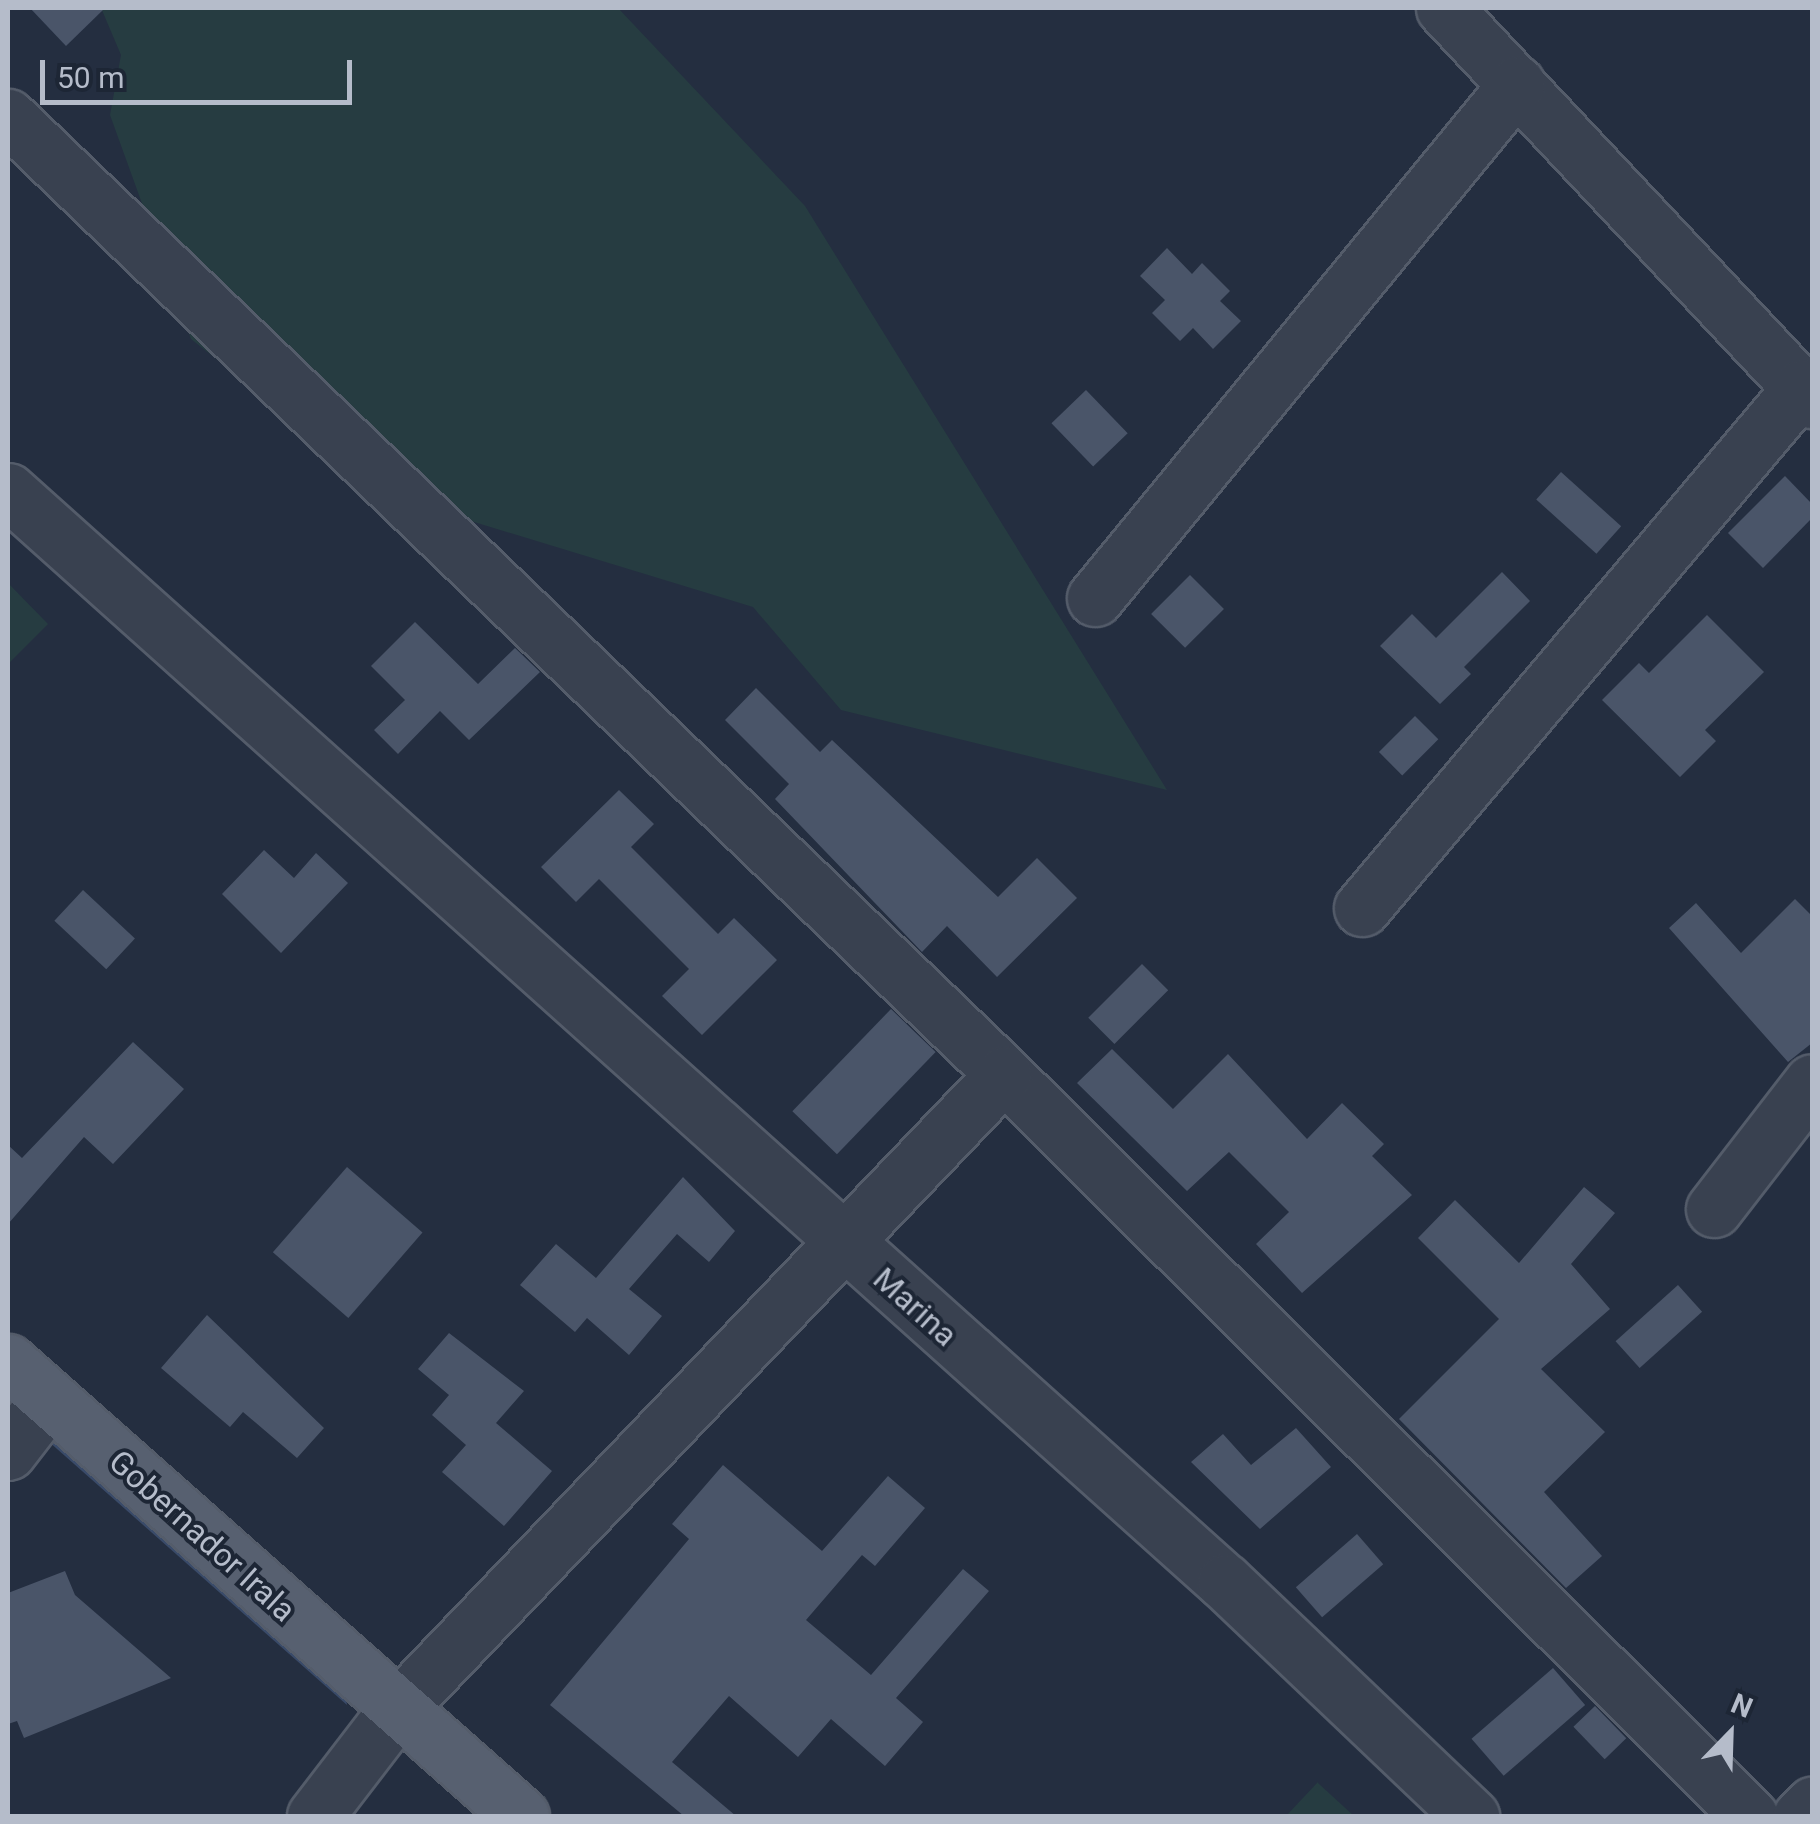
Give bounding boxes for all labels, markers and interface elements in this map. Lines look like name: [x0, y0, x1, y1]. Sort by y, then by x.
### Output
scale bar: [45, 40, 358, 102]
text: 50 m: [57, 60, 124, 95]
street label: Marina: [865, 1260, 965, 1354]
street label: Gobernador Irala: [101, 1442, 303, 1630]
north arrow: [1680, 1684, 1780, 1784]
text: N: [1726, 1687, 1757, 1725]

